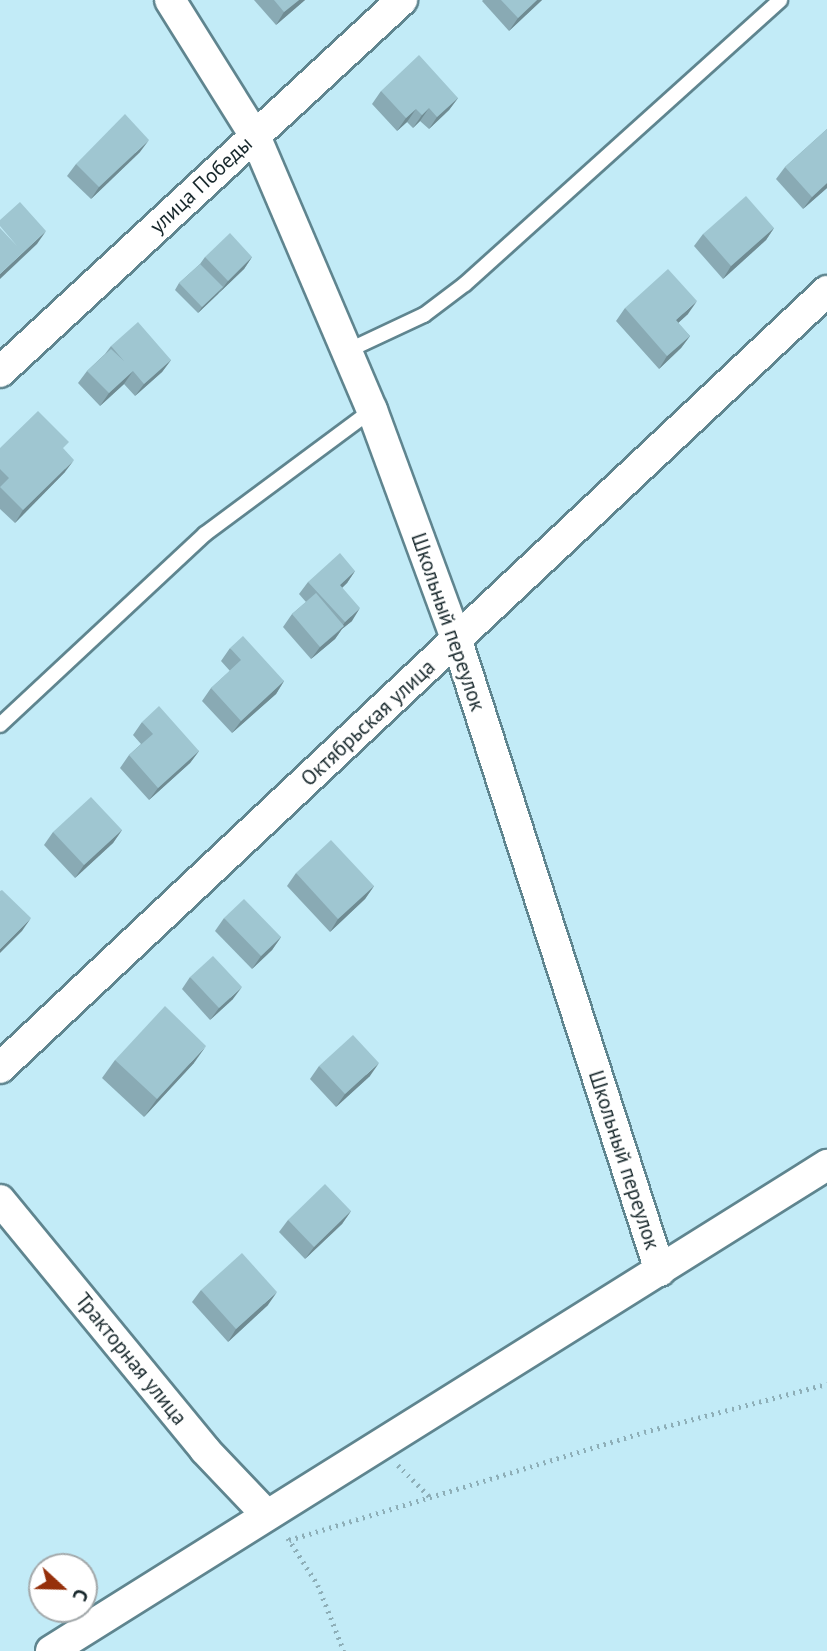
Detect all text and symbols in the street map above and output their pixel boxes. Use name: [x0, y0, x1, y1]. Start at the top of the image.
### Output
street label: улица Победы: [145, 131, 257, 239]
street label: Школьный переулок: [406, 530, 490, 714]
street label: Октябрьская улица: [296, 655, 440, 791]
street label: Школьный переулок: [583, 1067, 665, 1253]
street label: Тракторная улица: [70, 1288, 192, 1430]
north arrow: [28, 1553, 98, 1623]
text: С: [68, 1586, 94, 1605]

